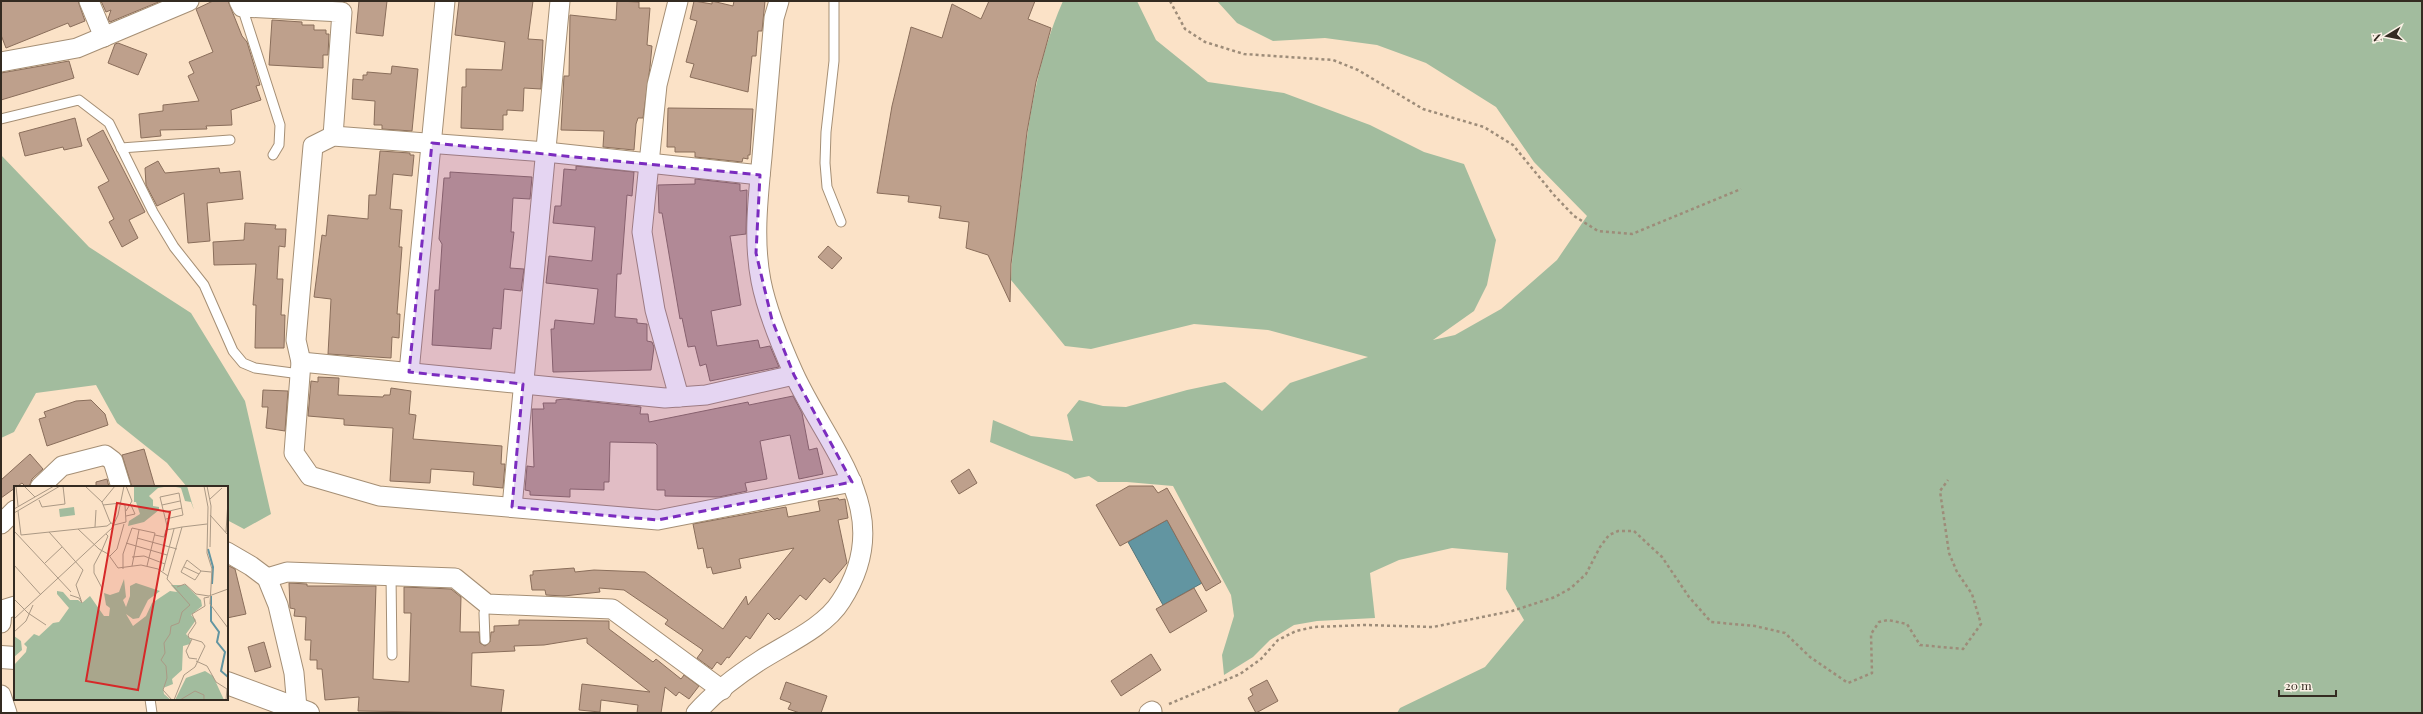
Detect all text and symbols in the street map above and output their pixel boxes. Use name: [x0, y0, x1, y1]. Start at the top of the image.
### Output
north arrow: [2367, 16, 2407, 56]
text: N: [2369, 33, 2385, 43]
inset map: [14, 486, 228, 700]
scale bar: [2279, 672, 2336, 698]
text: 20 m: [2285, 677, 2312, 693]

